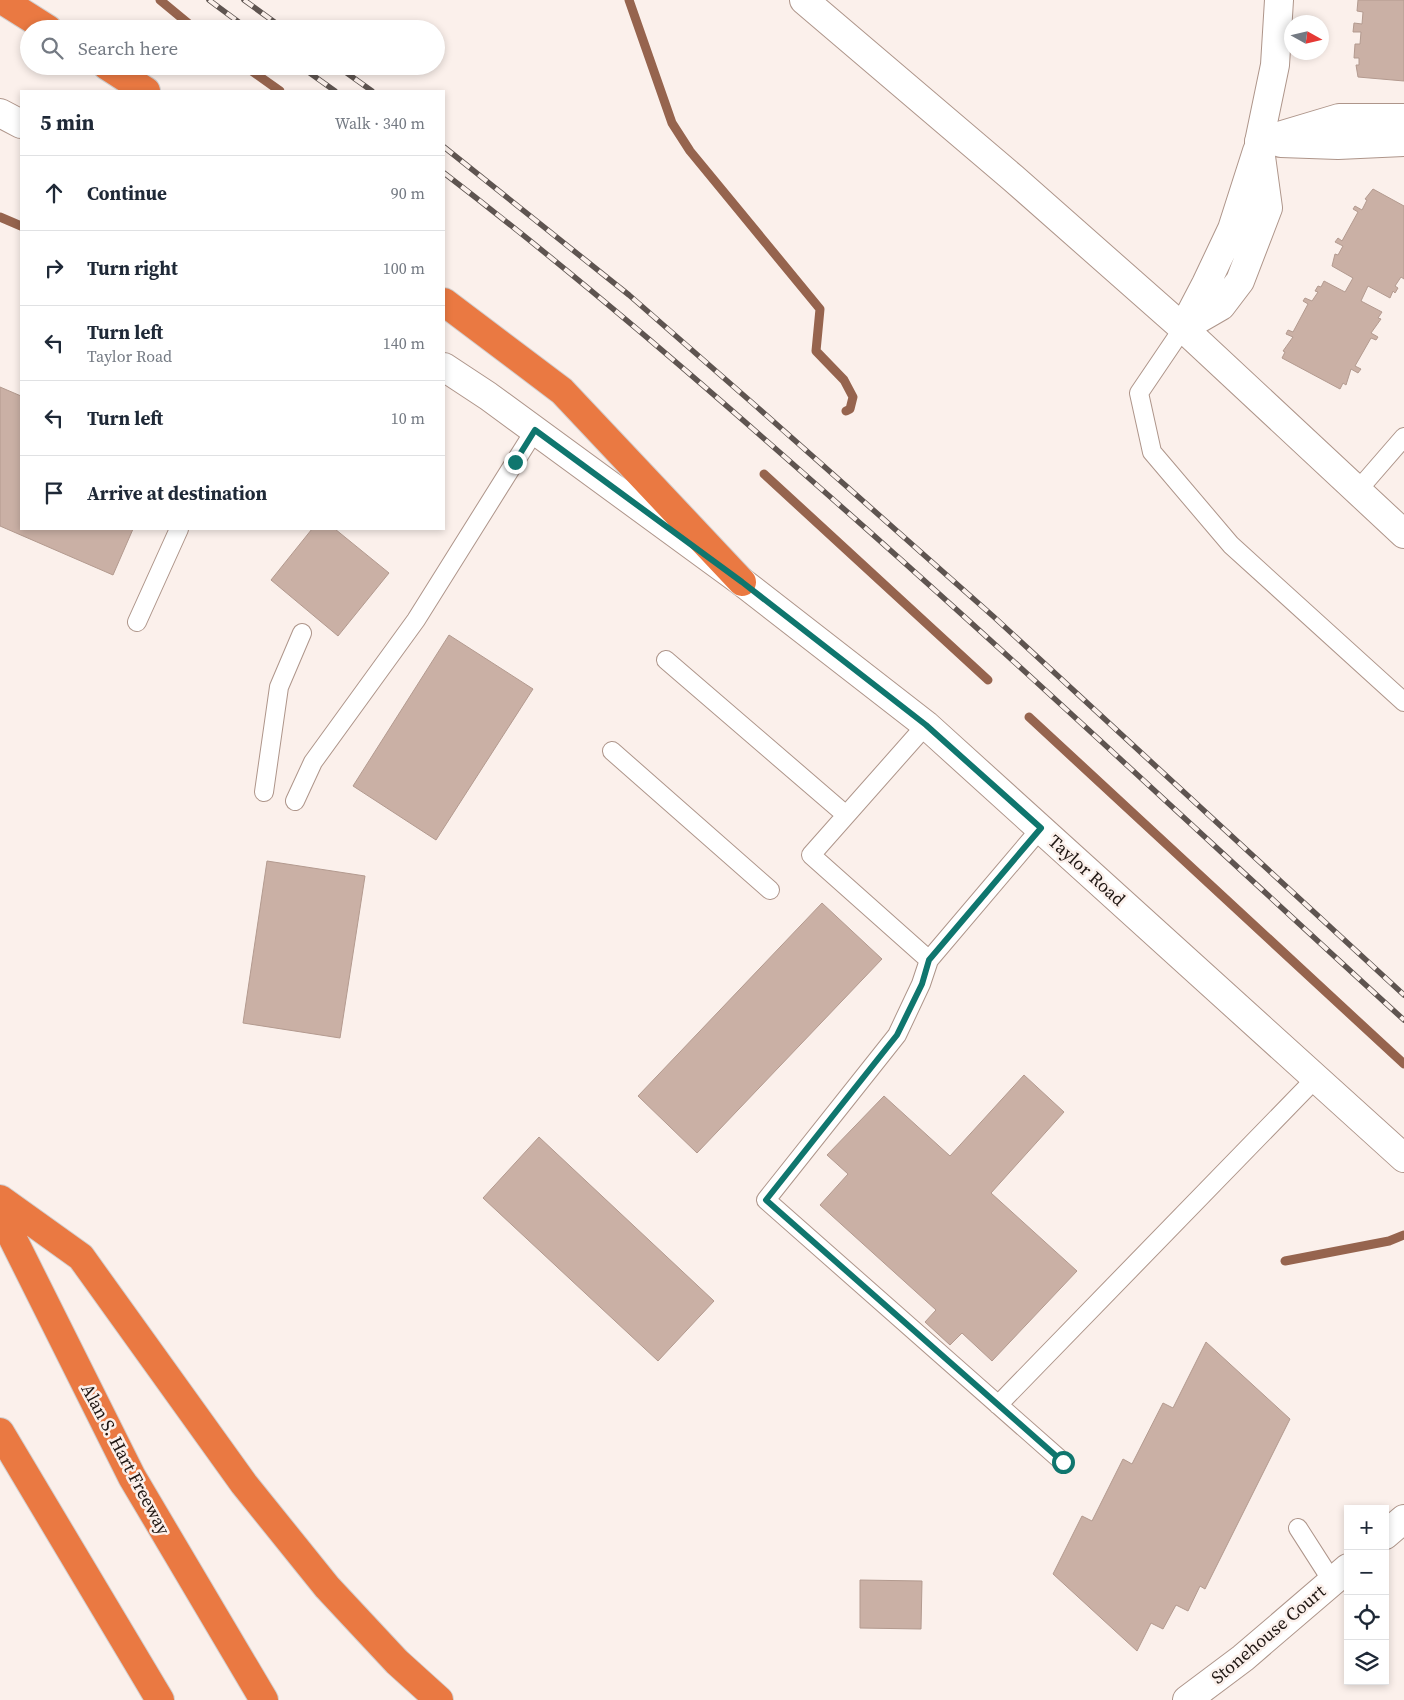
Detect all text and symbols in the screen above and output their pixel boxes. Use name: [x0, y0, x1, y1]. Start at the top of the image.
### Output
north arrow: [1284, 15, 1329, 60]
search box: [20, 20, 445, 75]
icon: search: [38, 34, 66, 62]
text: Search here: [78, 35, 178, 61]
text: 5 min: [40, 108, 95, 137]
text: Walk · 340 m: [335, 112, 425, 134]
icon: ahead: [40, 179, 68, 207]
text: Continue: [87, 180, 167, 206]
text: 90 m: [391, 182, 425, 204]
icon: right: [40, 254, 68, 282]
text: Turn right: [87, 255, 178, 281]
text: 100 m: [383, 257, 425, 279]
text: Turn left: [87, 319, 163, 345]
icon: left: [40, 329, 68, 357]
text: 140 m: [383, 332, 425, 354]
text: Taylor Road: [87, 345, 172, 367]
icon: left: [40, 404, 68, 432]
text: Turn left: [87, 405, 163, 431]
text: 10 m: [391, 407, 425, 429]
route end: [504, 451, 527, 474]
icon: arrive: [40, 479, 68, 507]
text: Arrive at destination: [87, 480, 267, 506]
street label: Taylor Road: [1043, 829, 1131, 911]
street label: Alan S. Hart Freeway: [76, 1379, 177, 1540]
route start: [1052, 1451, 1075, 1474]
map controls: [1344, 1505, 1389, 1685]
button: +: [1344, 1505, 1389, 1550]
button: −: [1344, 1550, 1389, 1595]
street label: Stonehouse Court: [1205, 1579, 1331, 1689]
button: locate: [1344, 1595, 1389, 1640]
button: layers: [1344, 1640, 1389, 1685]

